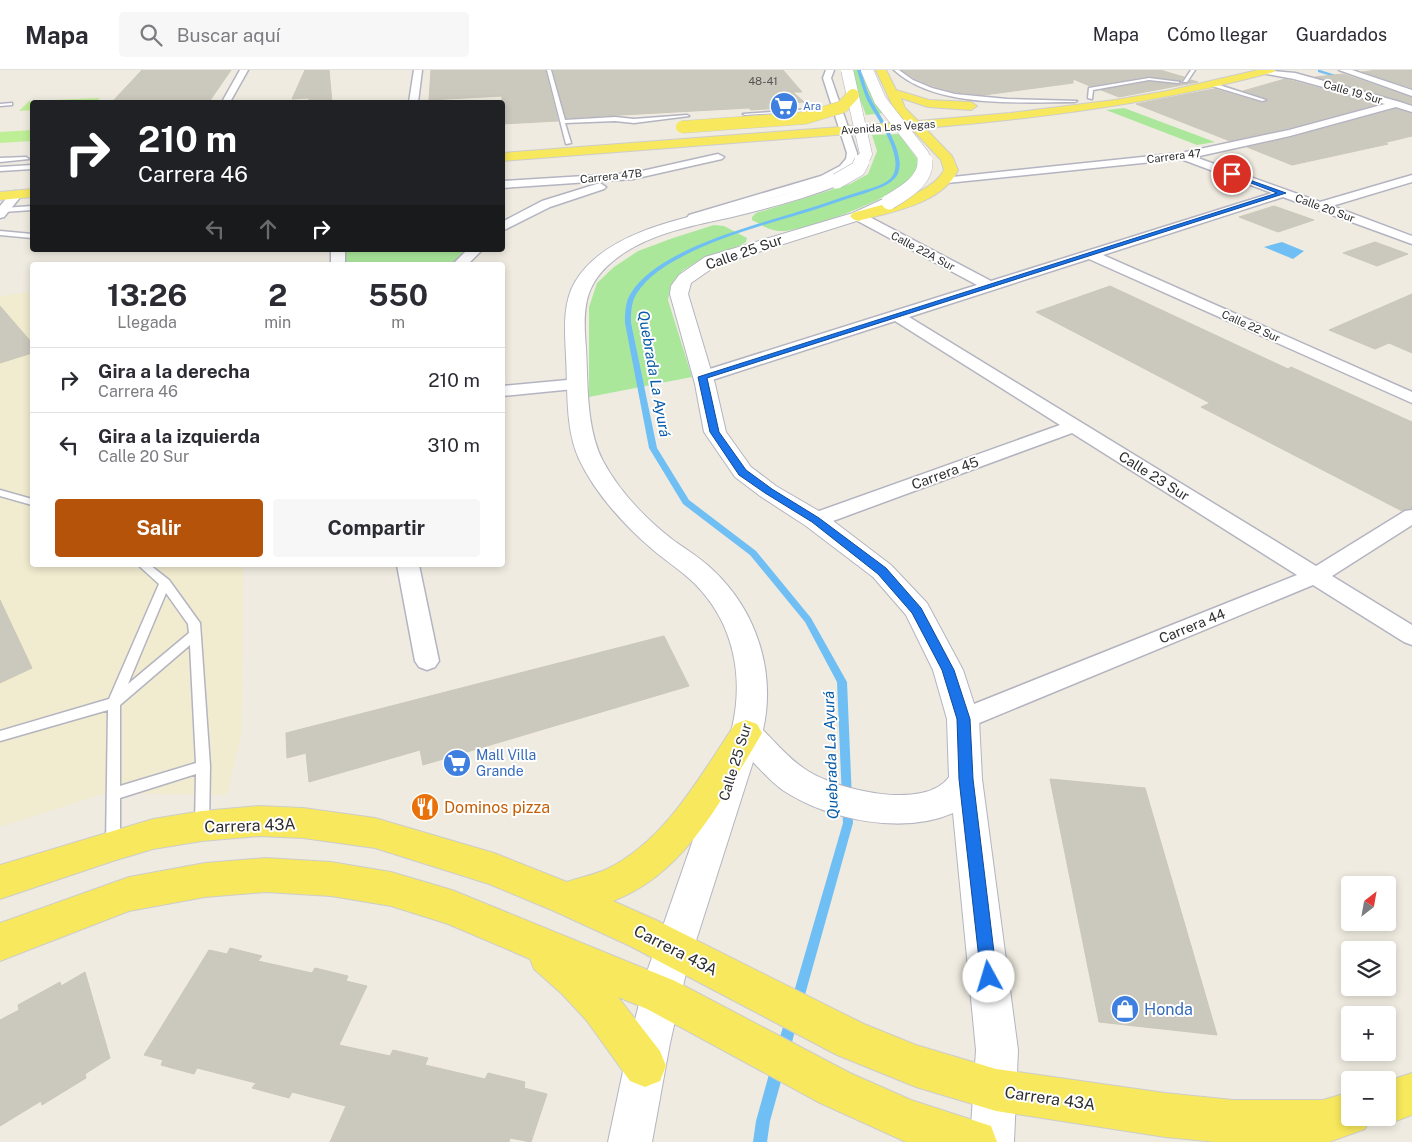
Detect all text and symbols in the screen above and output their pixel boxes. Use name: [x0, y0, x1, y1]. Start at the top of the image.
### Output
search box: [119, 12, 469, 57]
text: Mapa: [25, 21, 89, 49]
icon: search: [137, 21, 165, 49]
text: Buscar aquí: [177, 24, 280, 46]
text: Mapa: [1093, 24, 1139, 45]
text: Cómo llegar: [1167, 24, 1268, 45]
text: Guardados: [1296, 24, 1387, 45]
house number: 48-41: [748, 75, 778, 87]
street label: Calle 19 Sur: [1322, 78, 1384, 106]
supermarket icon: Ara: [769, 91, 799, 121]
place label: Ara: [803, 100, 821, 112]
street label: Avenida Las Vegas: [840, 118, 936, 136]
text: 210 m: [138, 119, 237, 160]
icon: right: [55, 120, 120, 185]
street label: Carrera 47: [1146, 147, 1202, 165]
pin: [1211, 153, 1253, 195]
icon: arrive: [1218, 160, 1246, 188]
text: Carrera 46: [138, 161, 248, 187]
street label: Carrera 47B: [580, 167, 642, 185]
street label: Calle 20 Sur: [1293, 192, 1357, 224]
icon: left: [201, 215, 229, 243]
icon: ahead: [254, 215, 282, 243]
icon: right: [307, 215, 335, 243]
street label: Calle 22A Sur: [889, 229, 957, 273]
street label: Calle 25 Sur: [703, 231, 785, 273]
text: 13:26: [107, 277, 187, 313]
text: 2: [268, 277, 287, 313]
text: 550: [368, 277, 428, 313]
street label: Calle 22 Sur: [1220, 308, 1282, 344]
water label: Quebrada La Ayurá: [635, 309, 674, 439]
text: Llegada: [117, 313, 177, 332]
text: min: [264, 313, 291, 332]
text: m: [391, 313, 405, 332]
text: Gira a la derecha: [98, 360, 250, 382]
icon: right: [55, 366, 83, 394]
text: 210 m: [428, 369, 480, 391]
text: Carrera 46: [98, 382, 178, 401]
text: Gira a la izquierda: [98, 425, 260, 447]
icon: left: [55, 431, 83, 459]
text: 310 m: [428, 434, 480, 456]
text: Calle 20 Sur: [98, 447, 189, 466]
street label: Calle 23 Sur: [1116, 448, 1192, 504]
street label: Carrera 45: [909, 453, 981, 492]
button: Salir: [55, 499, 263, 557]
button: Compartir: [273, 499, 480, 557]
street label: Carrera 44: [1157, 605, 1228, 647]
water label: Quebrada La Ayurá: [820, 690, 841, 820]
street label: Calle 25 Sur: [716, 721, 754, 803]
place label: Mall Villa Grande: [476, 747, 536, 779]
supermarket icon: Mall Villa Grande: [442, 748, 472, 778]
restaurant icon: Dominos pizza: [410, 792, 440, 822]
place label: Dominos pizza: [444, 798, 550, 817]
street label: Carrera 43A: [204, 814, 296, 837]
north arrow: [1341, 876, 1396, 931]
map controls: [1341, 876, 1396, 1126]
street label: Carrera 43A: [631, 921, 721, 980]
button: layers: [1341, 941, 1396, 996]
position arrow: [962, 950, 1014, 1002]
shop icon: Honda: [1110, 994, 1140, 1024]
place label: Honda: [1144, 1000, 1193, 1019]
button: +: [1341, 1006, 1396, 1061]
button: −: [1341, 1071, 1396, 1126]
street label: Carrera 43A: [1003, 1083, 1097, 1114]

